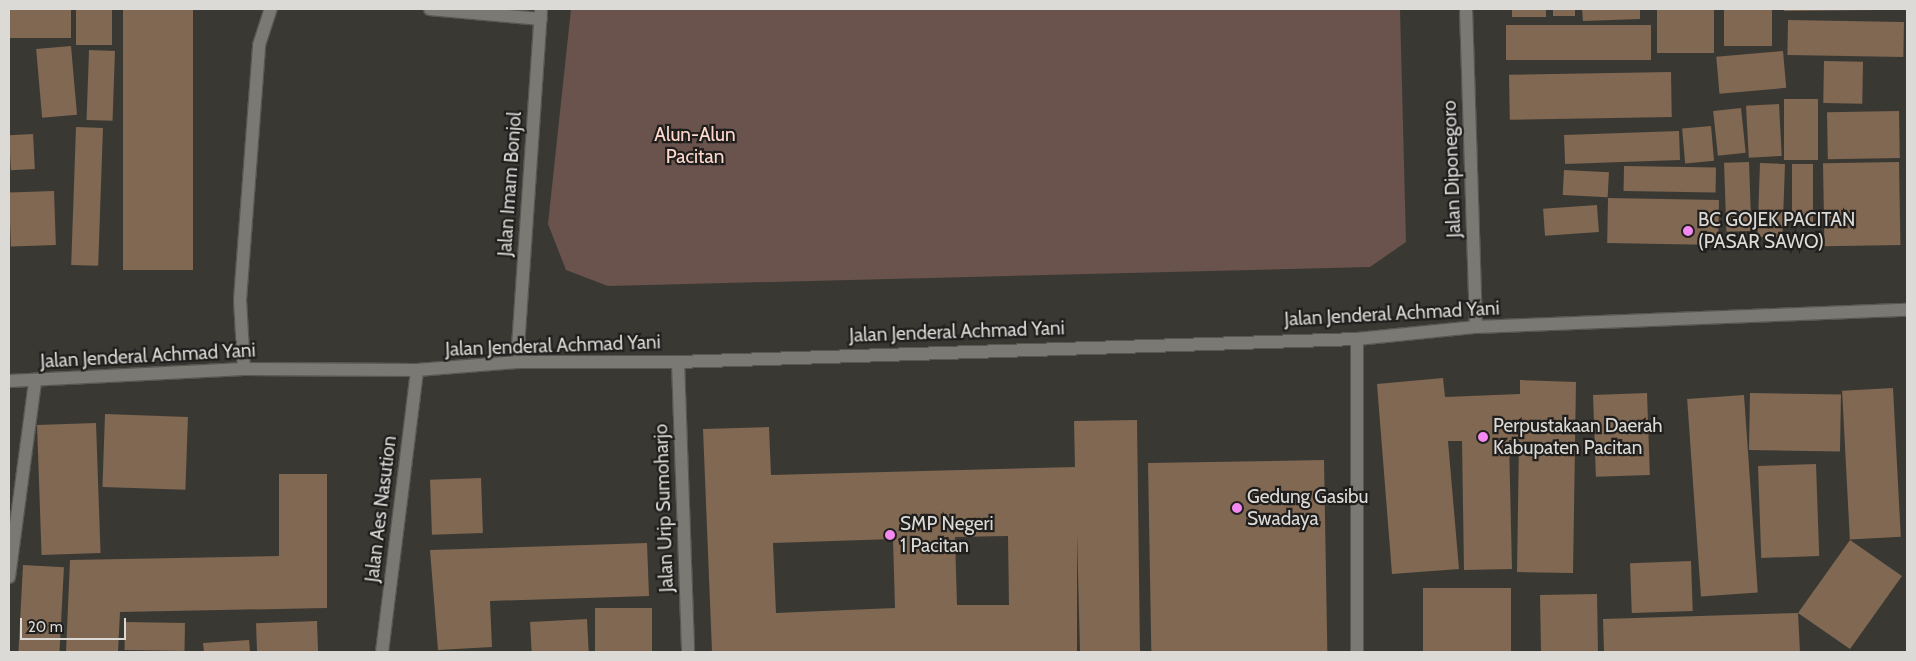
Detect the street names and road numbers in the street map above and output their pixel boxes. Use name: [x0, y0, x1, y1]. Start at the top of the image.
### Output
street label: Jalan Diponegoro: [1438, 100, 1466, 238]
street label: Jalan Imam Bonjol: [494, 111, 526, 257]
street label: Jalan Jenderal Achmad Yani: [1284, 297, 1500, 331]
street label: Jalan Jenderal Achmad Yani: [849, 317, 1065, 347]
street label: Jalan Jenderal Achmad Yani: [445, 331, 661, 361]
street label: Jalan Jenderal Achmad Yani: [40, 339, 256, 373]
street label: Jalan Urip Sumoharjo: [650, 423, 678, 593]
street label: Jalan Aes Nasution: [361, 435, 401, 583]

